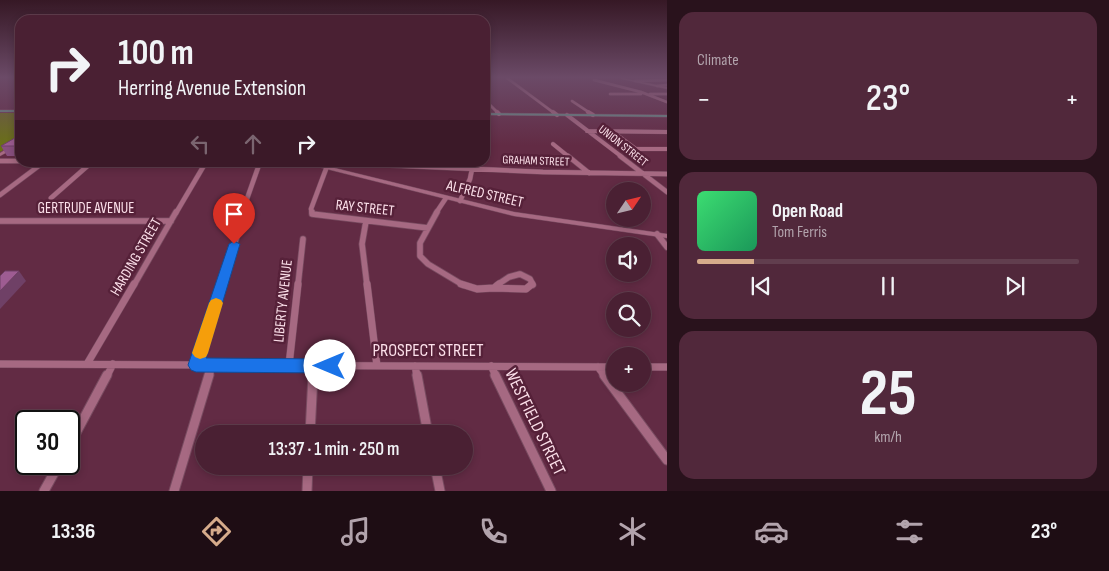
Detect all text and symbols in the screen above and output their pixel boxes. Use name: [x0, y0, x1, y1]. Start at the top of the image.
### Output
text: 100 m: [118, 32, 194, 75]
icon: right: [35, 35, 100, 100]
text: Climate: [697, 51, 739, 70]
text: Herring Avenue Extension: [118, 75, 306, 102]
text: 23°: [866, 76, 910, 121]
text: −: [697, 83, 711, 116]
text: +: [1065, 83, 1079, 116]
street label: UNION STREET: [595, 122, 651, 170]
icon: left: [186, 130, 214, 158]
icon: ahead: [239, 130, 267, 158]
icon: right: [292, 130, 320, 158]
street label: GRAHAM STREET: [502, 152, 570, 170]
street label: ALFRED STREET: [444, 176, 525, 212]
north arrow: [606, 182, 651, 228]
map controls: [606, 182, 651, 392]
pin: [213, 193, 255, 244]
street label: RAY STREET: [335, 195, 395, 221]
street label: GERTRUDE AVENUE: [38, 199, 134, 218]
icon: arrive: [220, 200, 248, 228]
text: Open Road: [772, 200, 843, 223]
street label: HARDING STREET: [106, 215, 166, 299]
text: Tom Ferris: [772, 223, 827, 242]
button: sound: [606, 237, 651, 282]
street label: LIBERTY AVENUE: [269, 259, 297, 343]
icon: previous: [747, 272, 775, 300]
icon: pause: [874, 272, 902, 300]
icon: next: [1001, 272, 1029, 300]
button: search: [606, 292, 651, 337]
position arrow: [303, 339, 355, 391]
street label: PROSPECT STREET: [372, 340, 484, 361]
button: +: [606, 347, 651, 392]
text: 25: [859, 356, 917, 434]
street label: WESTFIELD STREET: [500, 365, 570, 479]
speed limit sign: 30: [15, 410, 80, 475]
text: km/h: [874, 428, 902, 447]
text: 13:37 · 1 min · 250 m: [269, 438, 399, 461]
icon: directions: [199, 514, 234, 549]
icon: music: [338, 514, 373, 549]
icon: phone: [476, 514, 511, 549]
icon: climate: [615, 514, 650, 549]
icon: car: [754, 514, 789, 549]
icon: filters: [892, 514, 927, 549]
text: 13:36: [52, 518, 95, 545]
text: 23°: [1031, 518, 1057, 545]

